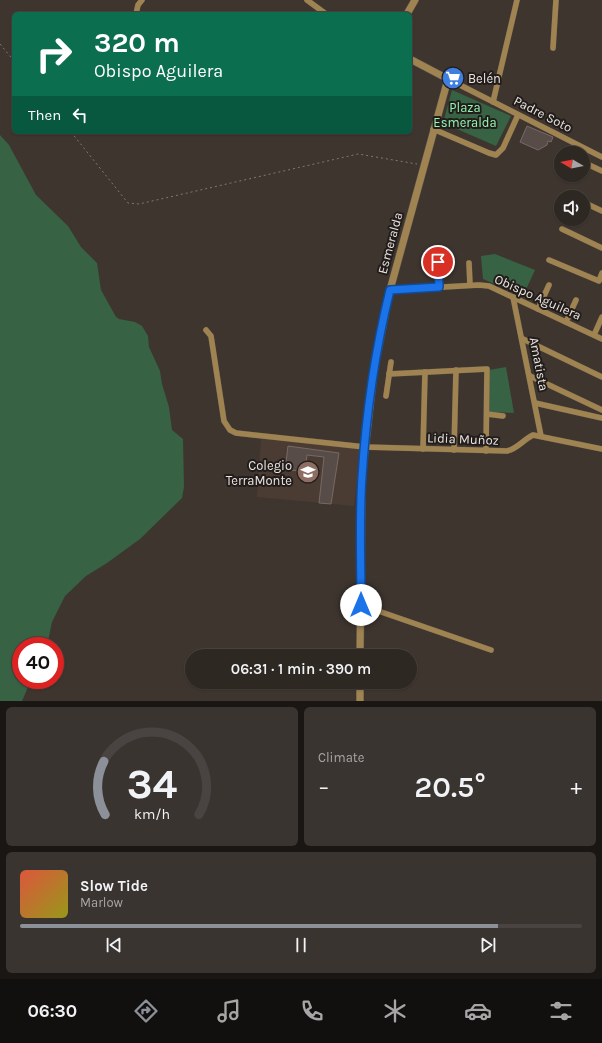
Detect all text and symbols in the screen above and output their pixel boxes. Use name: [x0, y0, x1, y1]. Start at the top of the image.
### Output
text: 320 m: [94, 26, 180, 59]
icon: right: [28, 28, 80, 80]
text: Obispo Aguilera: [94, 60, 223, 82]
supermarket icon: Belén: [440, 65, 466, 91]
place label: Belén: [468, 71, 501, 86]
street label: Padre Soto: [511, 93, 575, 135]
park label: Plaza Esmeralda: [433, 100, 497, 130]
icon: left: [69, 104, 91, 126]
text: Then: [28, 106, 61, 124]
north arrow: [554, 146, 590, 182]
map controls: [554, 146, 590, 226]
button: sound: [554, 190, 590, 226]
street label: Esmeralda: [375, 210, 405, 276]
pin: [421, 245, 455, 279]
icon: arrive: [427, 251, 449, 273]
street label: Obispo Aguilera: [492, 271, 584, 323]
street label: Amatista: [526, 336, 552, 392]
street label: Lidia Muñoz: [427, 430, 499, 448]
place label: Colegio TerraMonte: [226, 458, 292, 488]
school or university icon: Colegio TerraMonte: [295, 459, 321, 485]
position arrow: [340, 584, 382, 626]
speed limit sign: 40: [12, 637, 64, 689]
text: 06:31 · 1 min · 390 m: [231, 660, 371, 678]
text: Climate: [318, 750, 364, 765]
text: 34: [127, 759, 178, 807]
text: 20.5°: [414, 769, 486, 805]
text: −: [318, 774, 330, 800]
text: +: [570, 774, 582, 800]
text: km/h: [134, 805, 170, 822]
text: Slow Tide: [80, 877, 148, 895]
text: Marlow: [80, 895, 123, 910]
icon: previous: [103, 934, 125, 956]
icon: pause: [290, 934, 312, 956]
icon: next: [477, 934, 499, 956]
icon: directions: [132, 997, 160, 1025]
icon: music: [215, 997, 243, 1025]
icon: phone: [298, 997, 326, 1025]
icon: climate: [381, 997, 409, 1025]
icon: car: [464, 997, 492, 1025]
icon: filters: [547, 997, 575, 1025]
text: 06:30: [27, 1000, 77, 1022]

